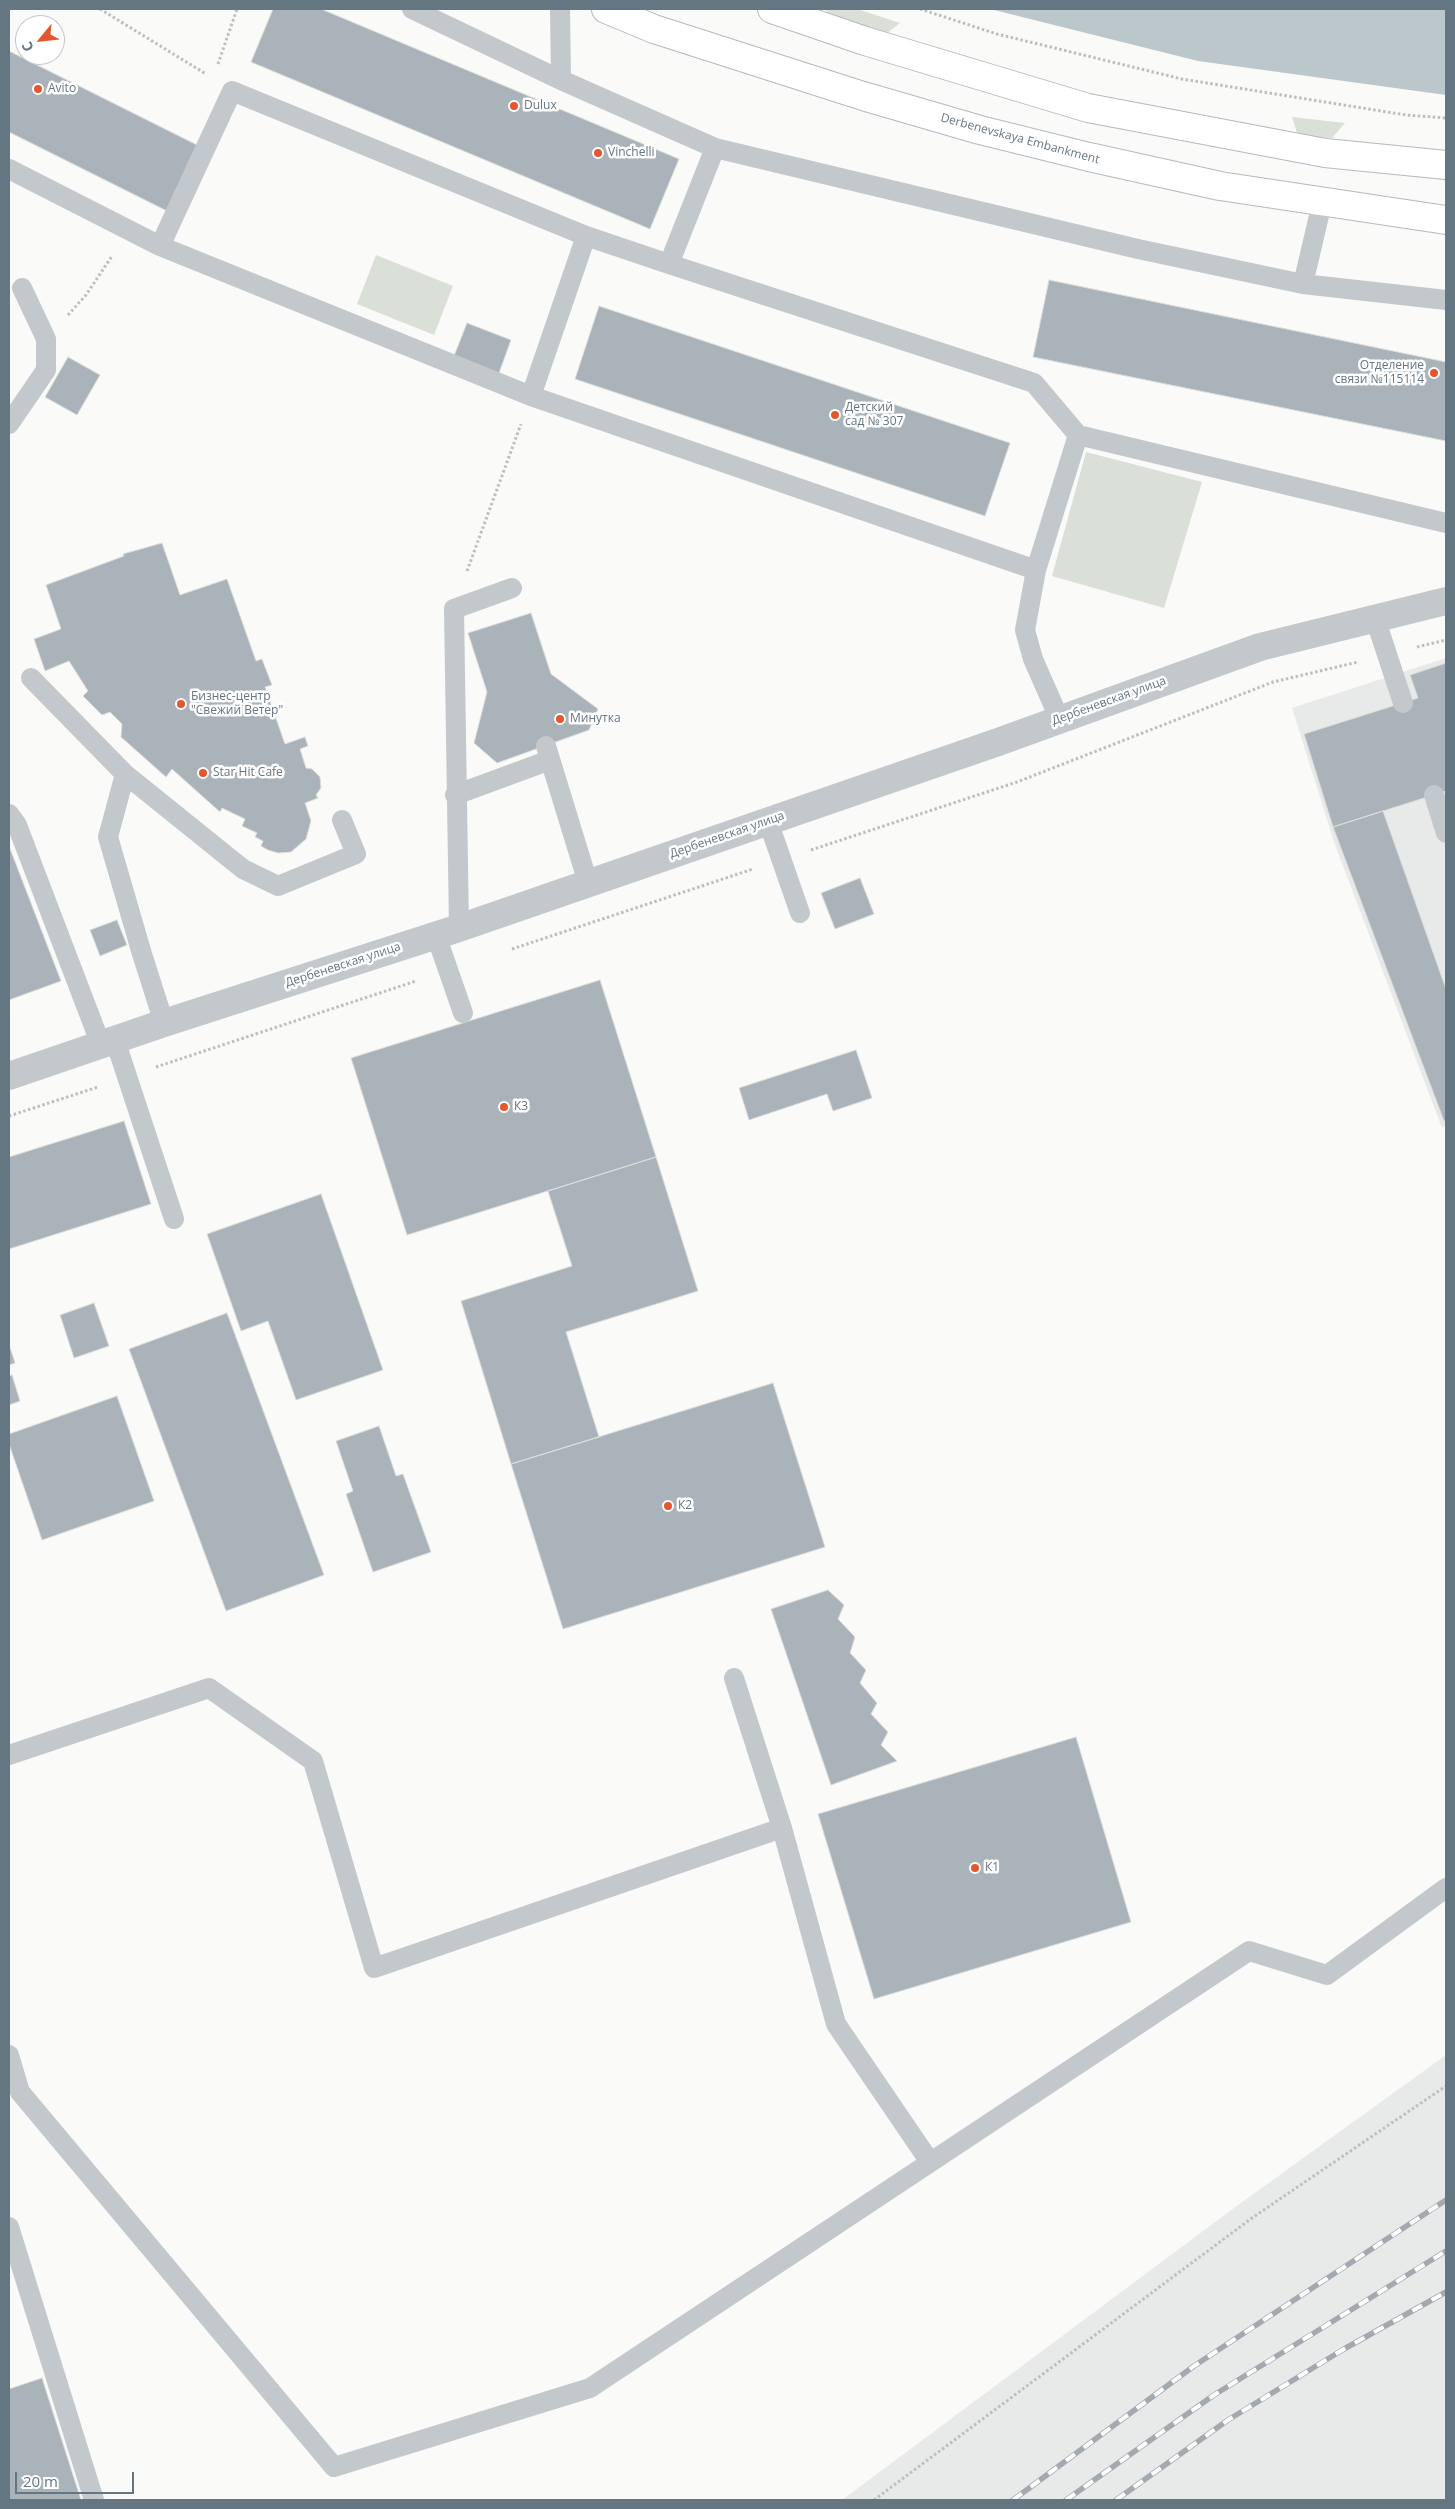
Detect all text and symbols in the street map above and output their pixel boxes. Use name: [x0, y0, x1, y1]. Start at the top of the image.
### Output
north arrow: [15, 15, 65, 65]
text: С: [17, 38, 38, 55]
place label: Avito: [48, 82, 76, 96]
marker: Avito: [32, 83, 44, 95]
place label: Dulux: [524, 99, 557, 113]
marker: Dulux: [508, 100, 520, 112]
street label: Derbenevskaya Embankment: [939, 111, 1101, 167]
place label: Vinchelli: [608, 146, 654, 160]
marker: Vinchelli: [592, 147, 604, 159]
place label: Отделение связи №115114: [1335, 359, 1424, 387]
marker: Отделение связи №115114: [1428, 367, 1440, 379]
place label: Детский сад № 307: [845, 401, 903, 429]
marker: Детский сад № 307: [829, 409, 841, 421]
street label: Дербеневская улица: [1050, 674, 1168, 728]
place label: Бизнес-центр "Свежий Ветер": [191, 690, 283, 718]
marker: Бизнес-центр "Свежий Ветер": [175, 698, 187, 710]
place label: Минутка: [570, 712, 621, 726]
marker: Минутка: [554, 713, 566, 725]
place label: Star Hit Cafe: [213, 766, 283, 780]
marker: Star Hit Cafe: [197, 767, 209, 779]
street label: Дербеневская улица: [668, 809, 786, 861]
street label: Дербеневская улица: [283, 940, 403, 990]
place label: К3: [514, 1100, 528, 1114]
marker: К3: [498, 1101, 510, 1113]
place label: К2: [678, 1499, 692, 1513]
marker: К2: [662, 1500, 674, 1512]
place label: К1: [985, 1861, 999, 1875]
marker: К1: [969, 1862, 981, 1874]
scale bar: [18, 2462, 136, 2494]
text: 20 m: [23, 2471, 58, 2491]

